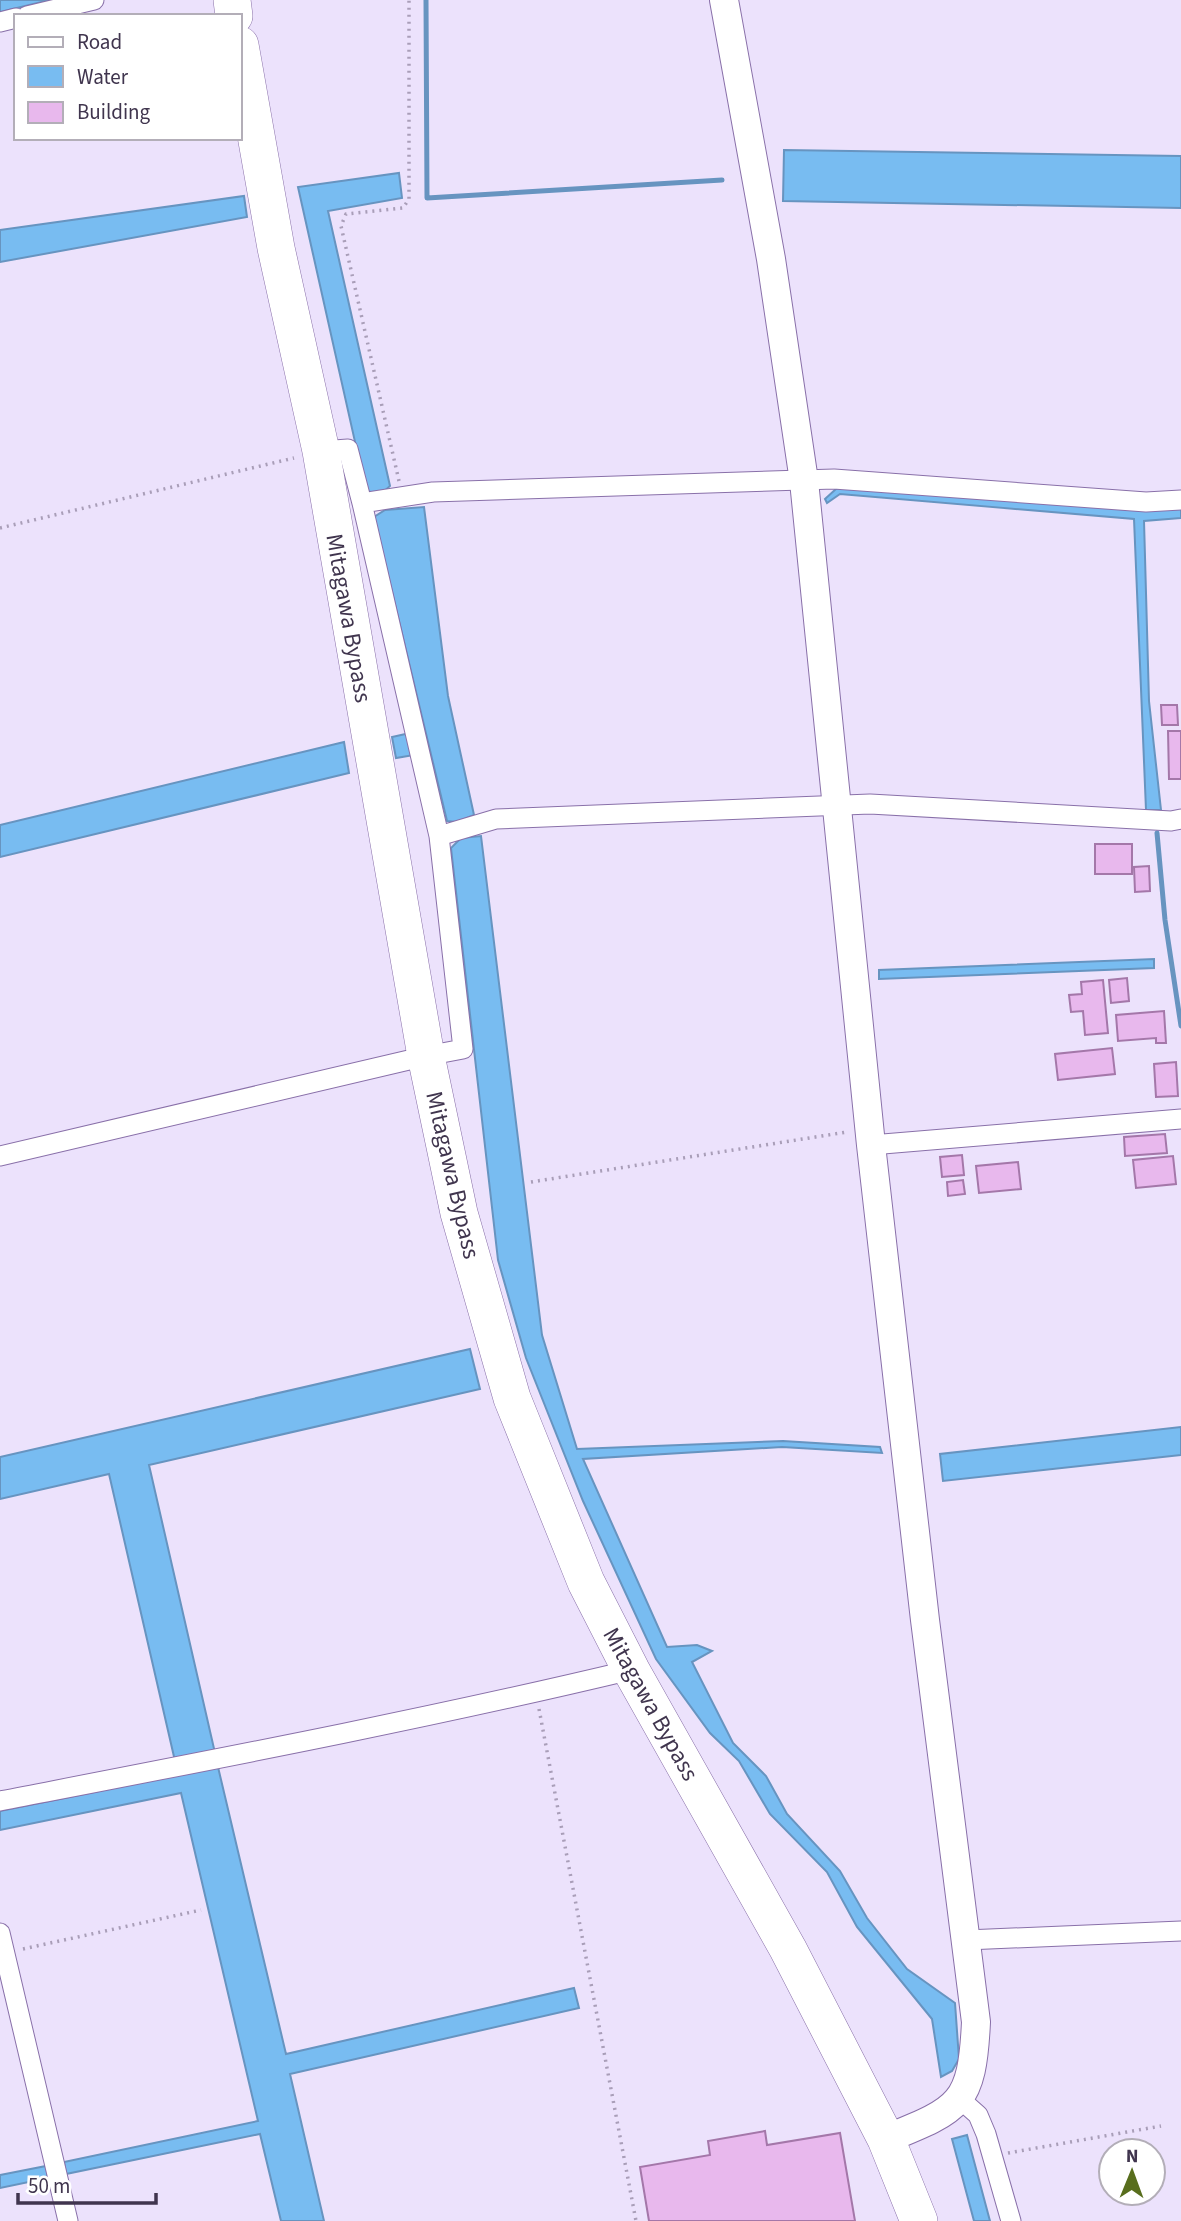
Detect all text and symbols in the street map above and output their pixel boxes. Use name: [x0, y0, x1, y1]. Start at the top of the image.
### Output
legend: [14, 14, 242, 140]
text: Road: [77, 27, 122, 57]
text: Water: [77, 62, 129, 92]
text: Building: [77, 97, 151, 127]
street label: Mitagawa Bypass: [316, 531, 381, 705]
street label: Mitagawa Bypass: [416, 1088, 489, 1262]
street label: Mitagawa Bypass: [594, 1621, 707, 1787]
north arrow: [1097, 2137, 1167, 2207]
text: N: [1126, 2143, 1139, 2170]
scale bar: [18, 2162, 156, 2206]
text: 50 m: [28, 2171, 70, 2201]

